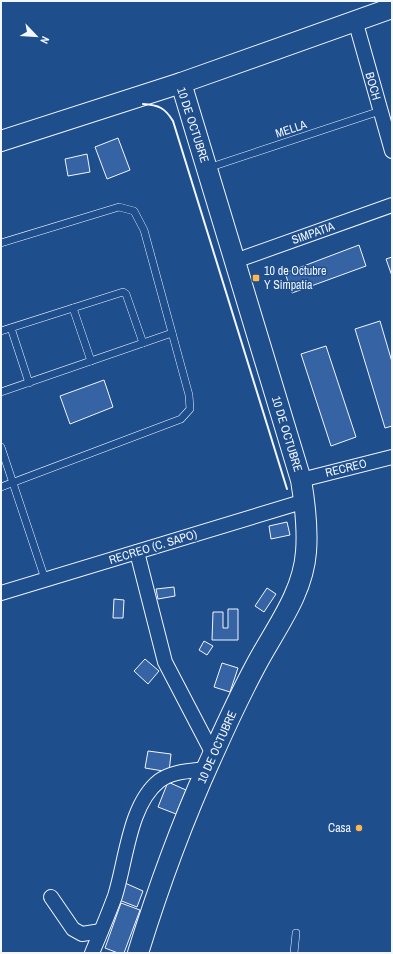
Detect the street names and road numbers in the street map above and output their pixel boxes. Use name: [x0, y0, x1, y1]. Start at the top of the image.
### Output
street label: BOCH: [361, 70, 385, 102]
street label: 10 DE OCTUBRE: [173, 85, 213, 165]
street label: MELLA: [273, 116, 309, 142]
street label: SIMPATIA: [289, 218, 337, 248]
street label: 10 DE OCTUBRE: [268, 394, 306, 474]
street label: RECREO: [324, 455, 369, 481]
street label: RECREO (C. SAPO): [107, 526, 199, 568]
street label: 10 DE OCTUBRE: [194, 708, 240, 786]

